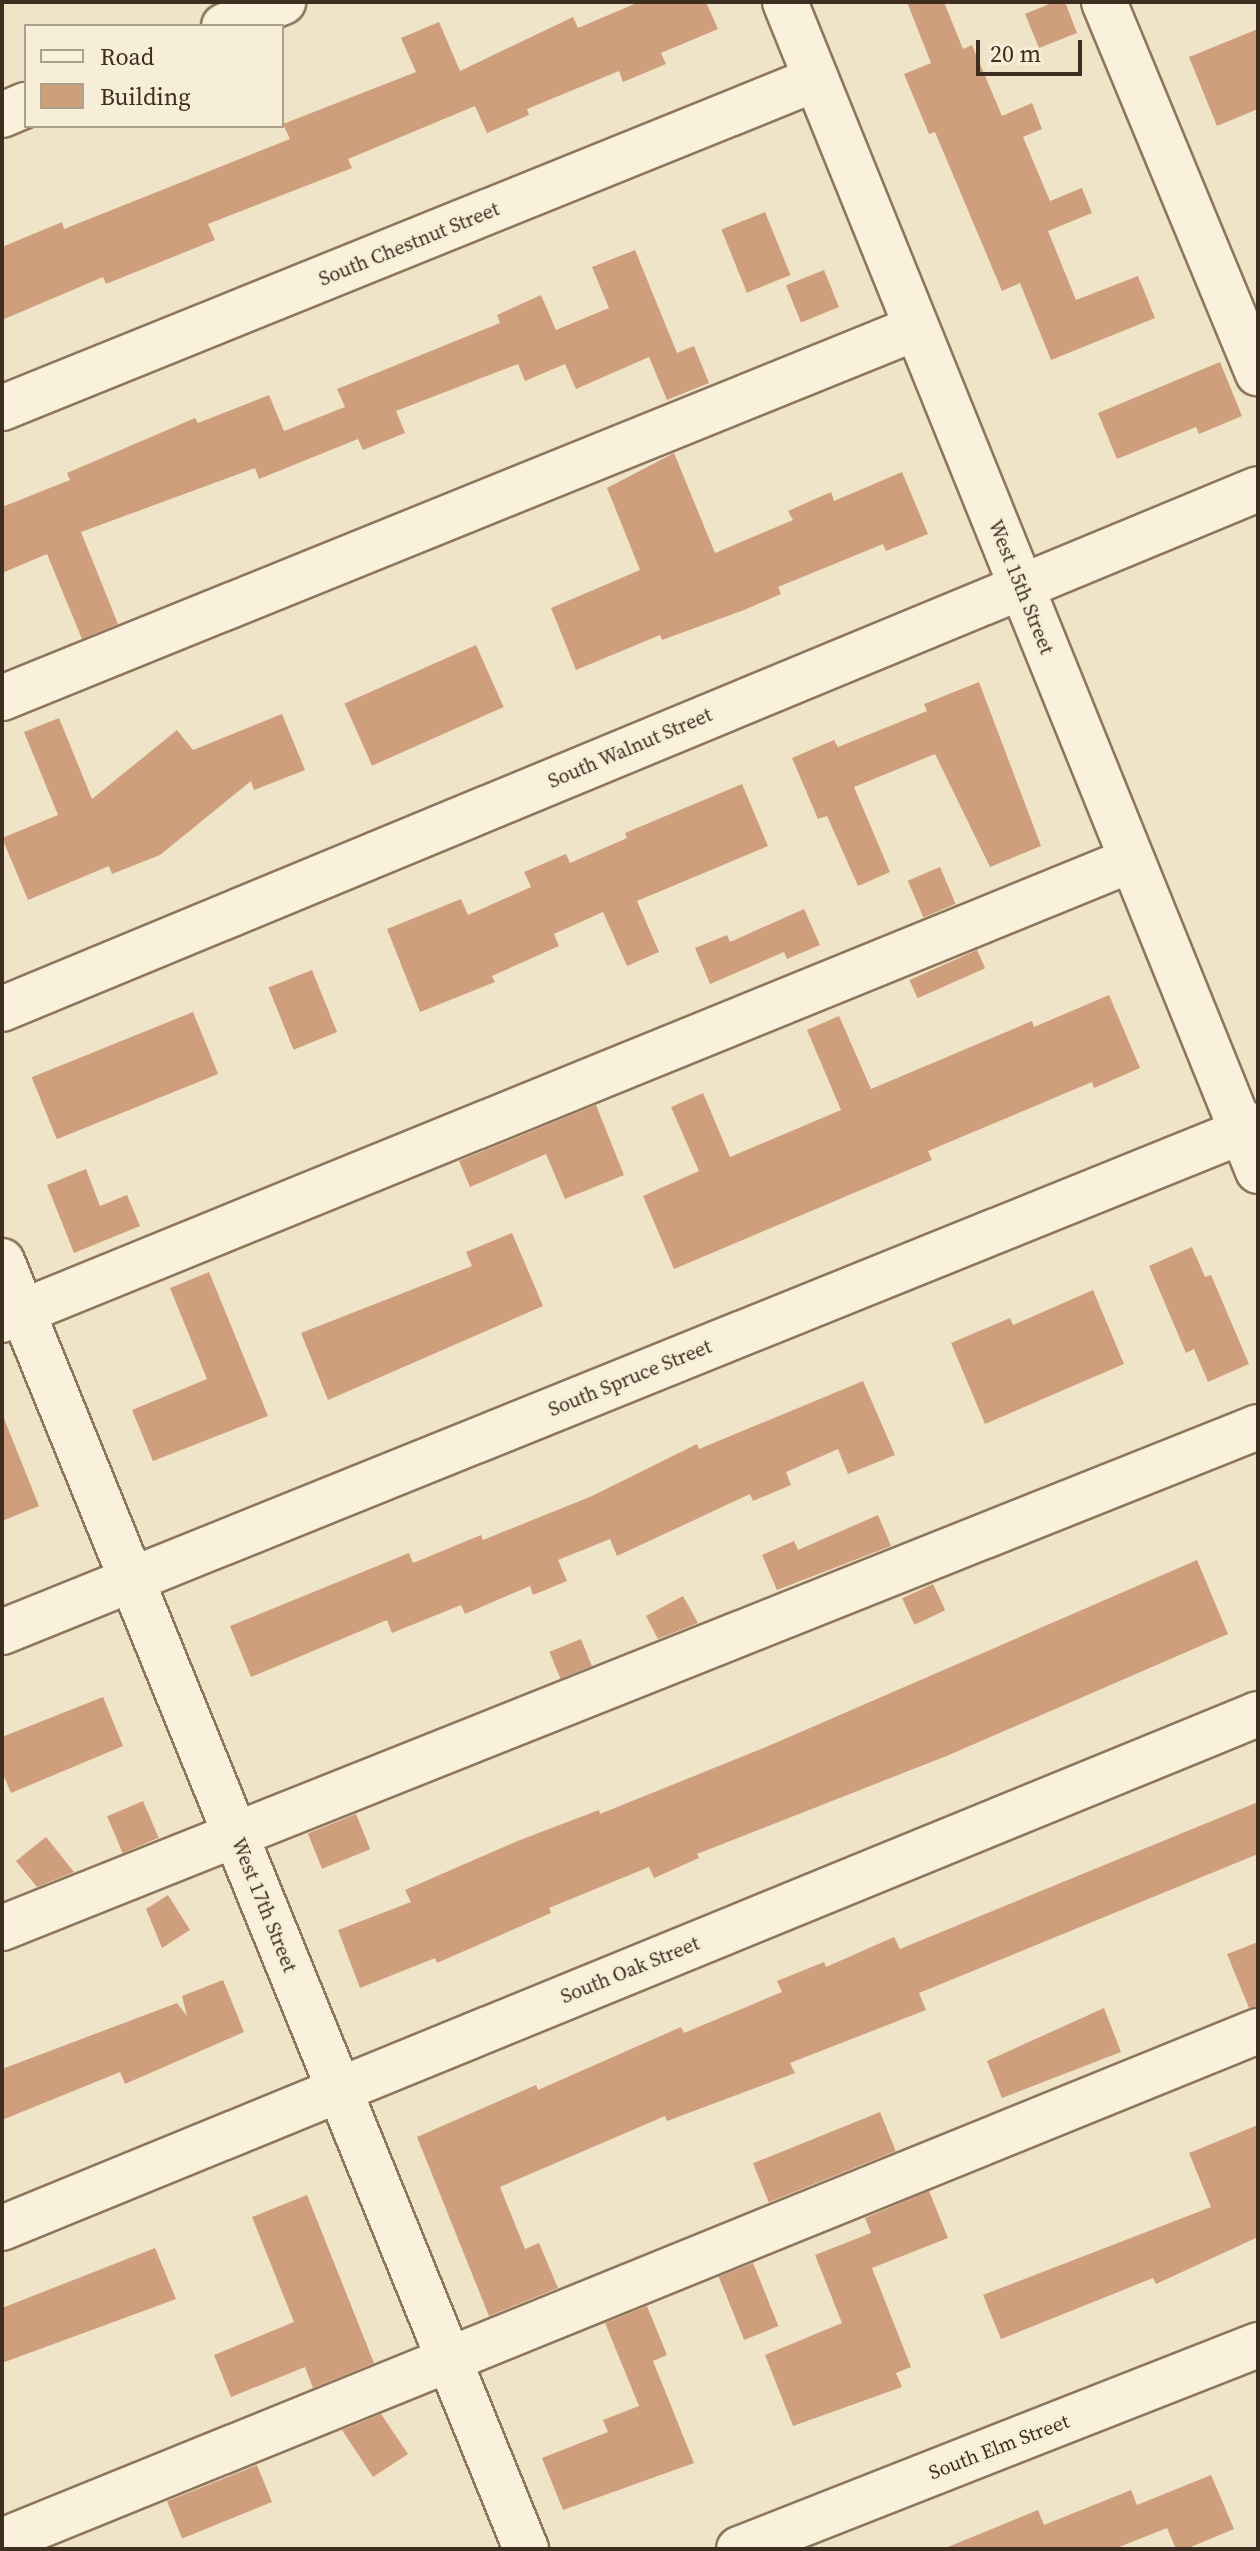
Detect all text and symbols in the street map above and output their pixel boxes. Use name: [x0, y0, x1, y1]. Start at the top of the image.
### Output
legend: [24, 24, 284, 128]
scale bar: [980, 24, 1086, 74]
text: 20 m: [990, 37, 1041, 70]
text: Road: [100, 40, 154, 73]
text: Building: [100, 80, 191, 113]
street label: South Chestnut Street: [315, 197, 503, 291]
street label: West 15th Street: [983, 516, 1059, 658]
street label: South Walnut Street: [544, 702, 716, 794]
street label: South Spruce Street: [545, 1334, 715, 1422]
street label: West 17th Street: [226, 1834, 302, 1976]
street label: South Oak Street: [557, 1931, 703, 2009]
street label: South Elm Street: [925, 2409, 1073, 2485]

